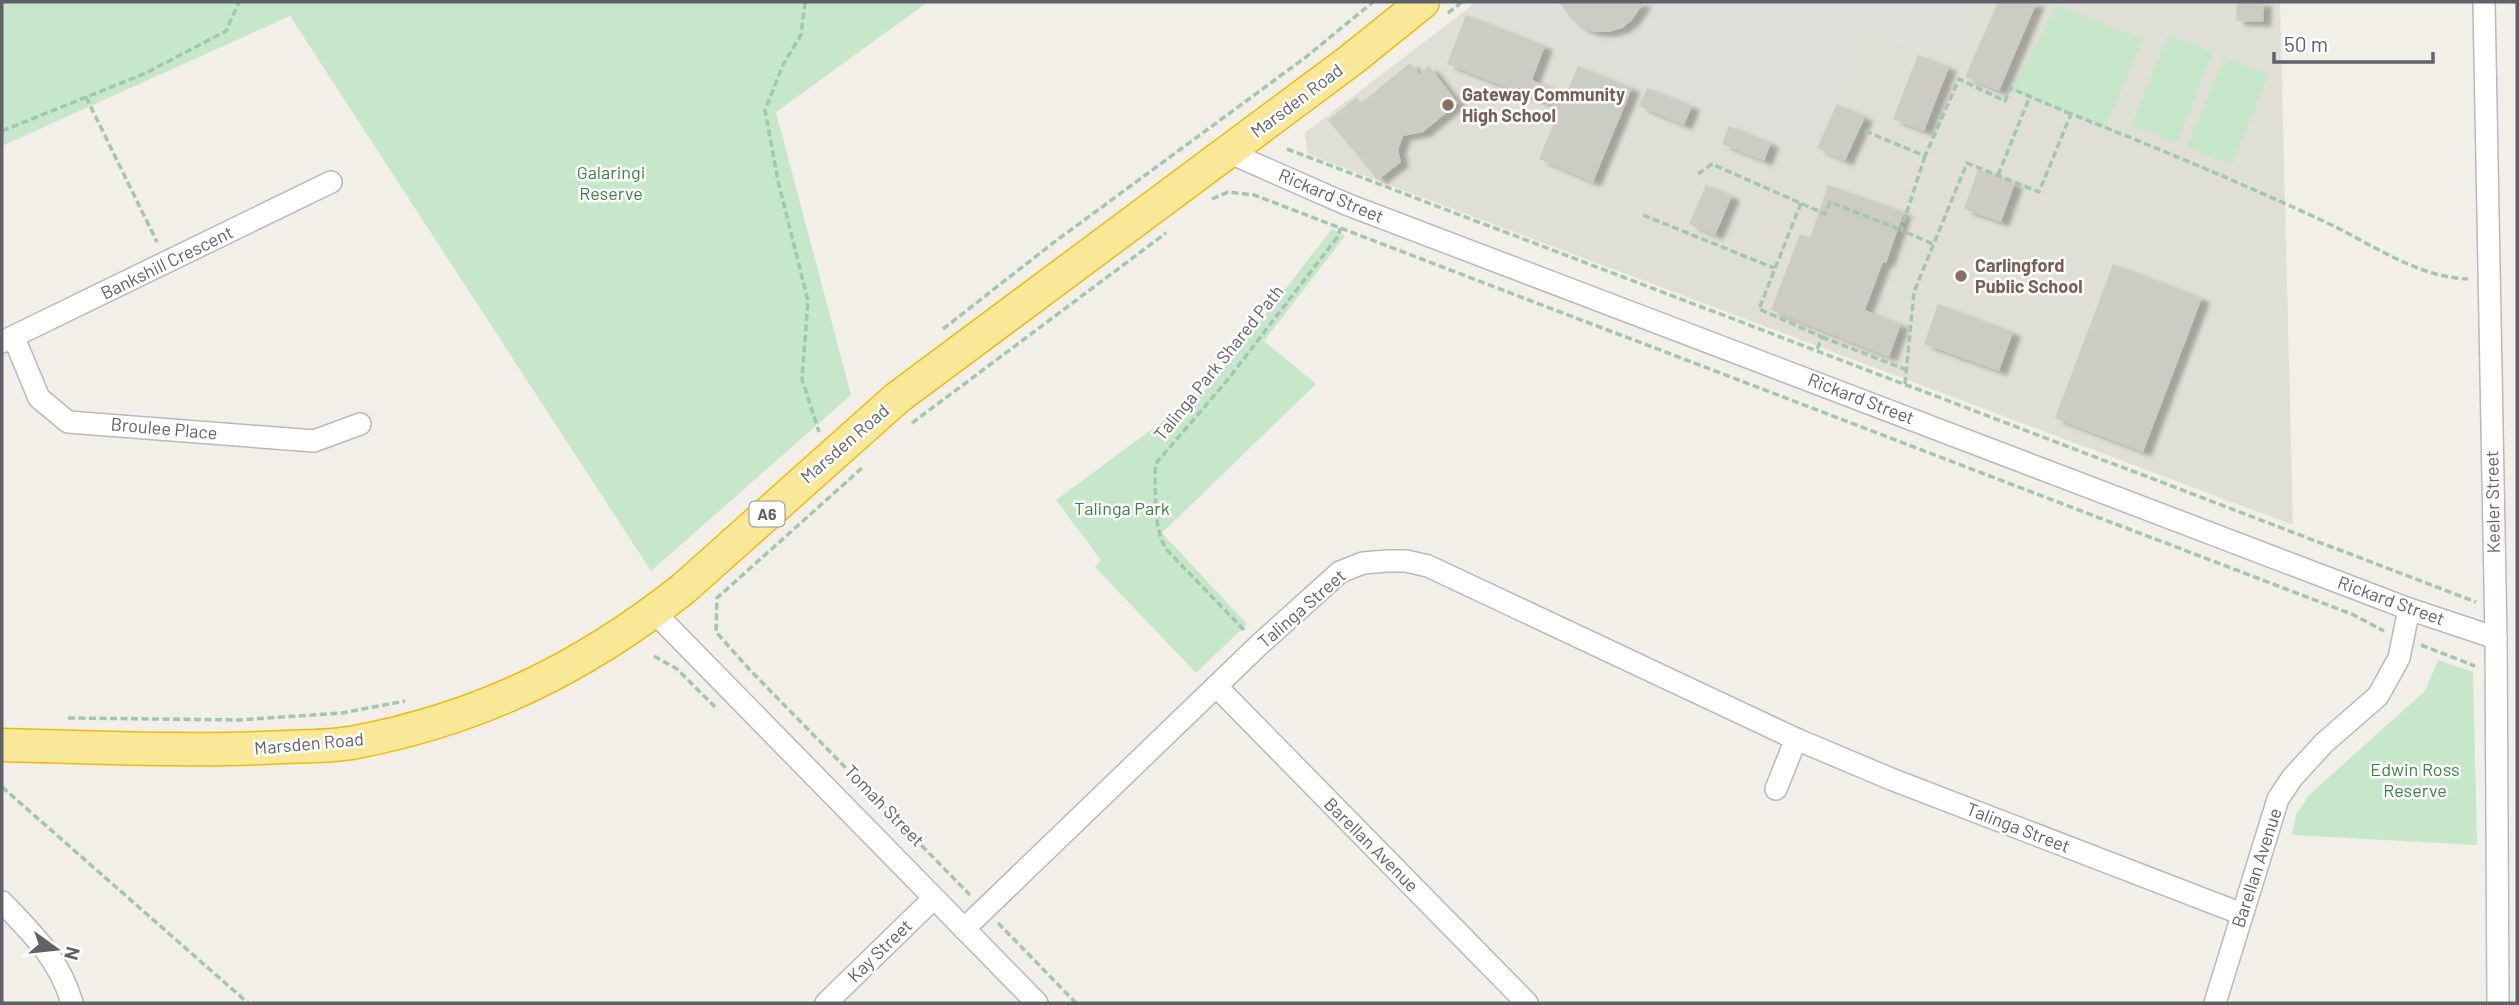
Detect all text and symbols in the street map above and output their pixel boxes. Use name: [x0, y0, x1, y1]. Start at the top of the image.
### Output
scale bar: [2274, 21, 2433, 65]
text: 50 m: [2284, 31, 2328, 56]
street label: Marsden Road: [1246, 58, 1347, 142]
place label: Gateway Community High School: [1462, 83, 1625, 126]
marker: Gateway Community High School: [1440, 97, 1456, 113]
park label: Galaringi Reserve: [577, 161, 645, 204]
street label: Rickard Street: [1276, 163, 1387, 227]
street label: Bankshill Crescent: [97, 221, 236, 304]
place label: Carlingford Public School: [1975, 254, 2083, 297]
marker: Carlingford Public School: [1953, 268, 1969, 284]
street label: Talinga Park Shared Path: [1149, 280, 1288, 445]
street label: Rickard Street: [1805, 368, 1918, 428]
street label: Marsden Road: [796, 399, 893, 488]
street label: Broulee Place: [110, 412, 218, 444]
street label: Keeler Street: [2480, 450, 2504, 554]
park label: Talinga Park: [1074, 497, 1170, 519]
road number: A6: [750, 502, 784, 526]
street label: Talinga Street: [1253, 564, 1350, 652]
street label: Rickard Street: [2335, 571, 2448, 630]
street label: Marsden Road: [253, 727, 365, 759]
park label: Edwin Ross Reserve: [2370, 758, 2460, 801]
street label: Tomah Street: [840, 760, 929, 851]
street label: Barellan Avenue: [1320, 793, 1423, 896]
street label: Talinga Street: [1963, 797, 2073, 857]
street label: Barellan Avenue: [2226, 805, 2286, 930]
north arrow: [21, 914, 91, 984]
street label: Kay Street: [842, 914, 916, 986]
text: N: [60, 944, 86, 963]

